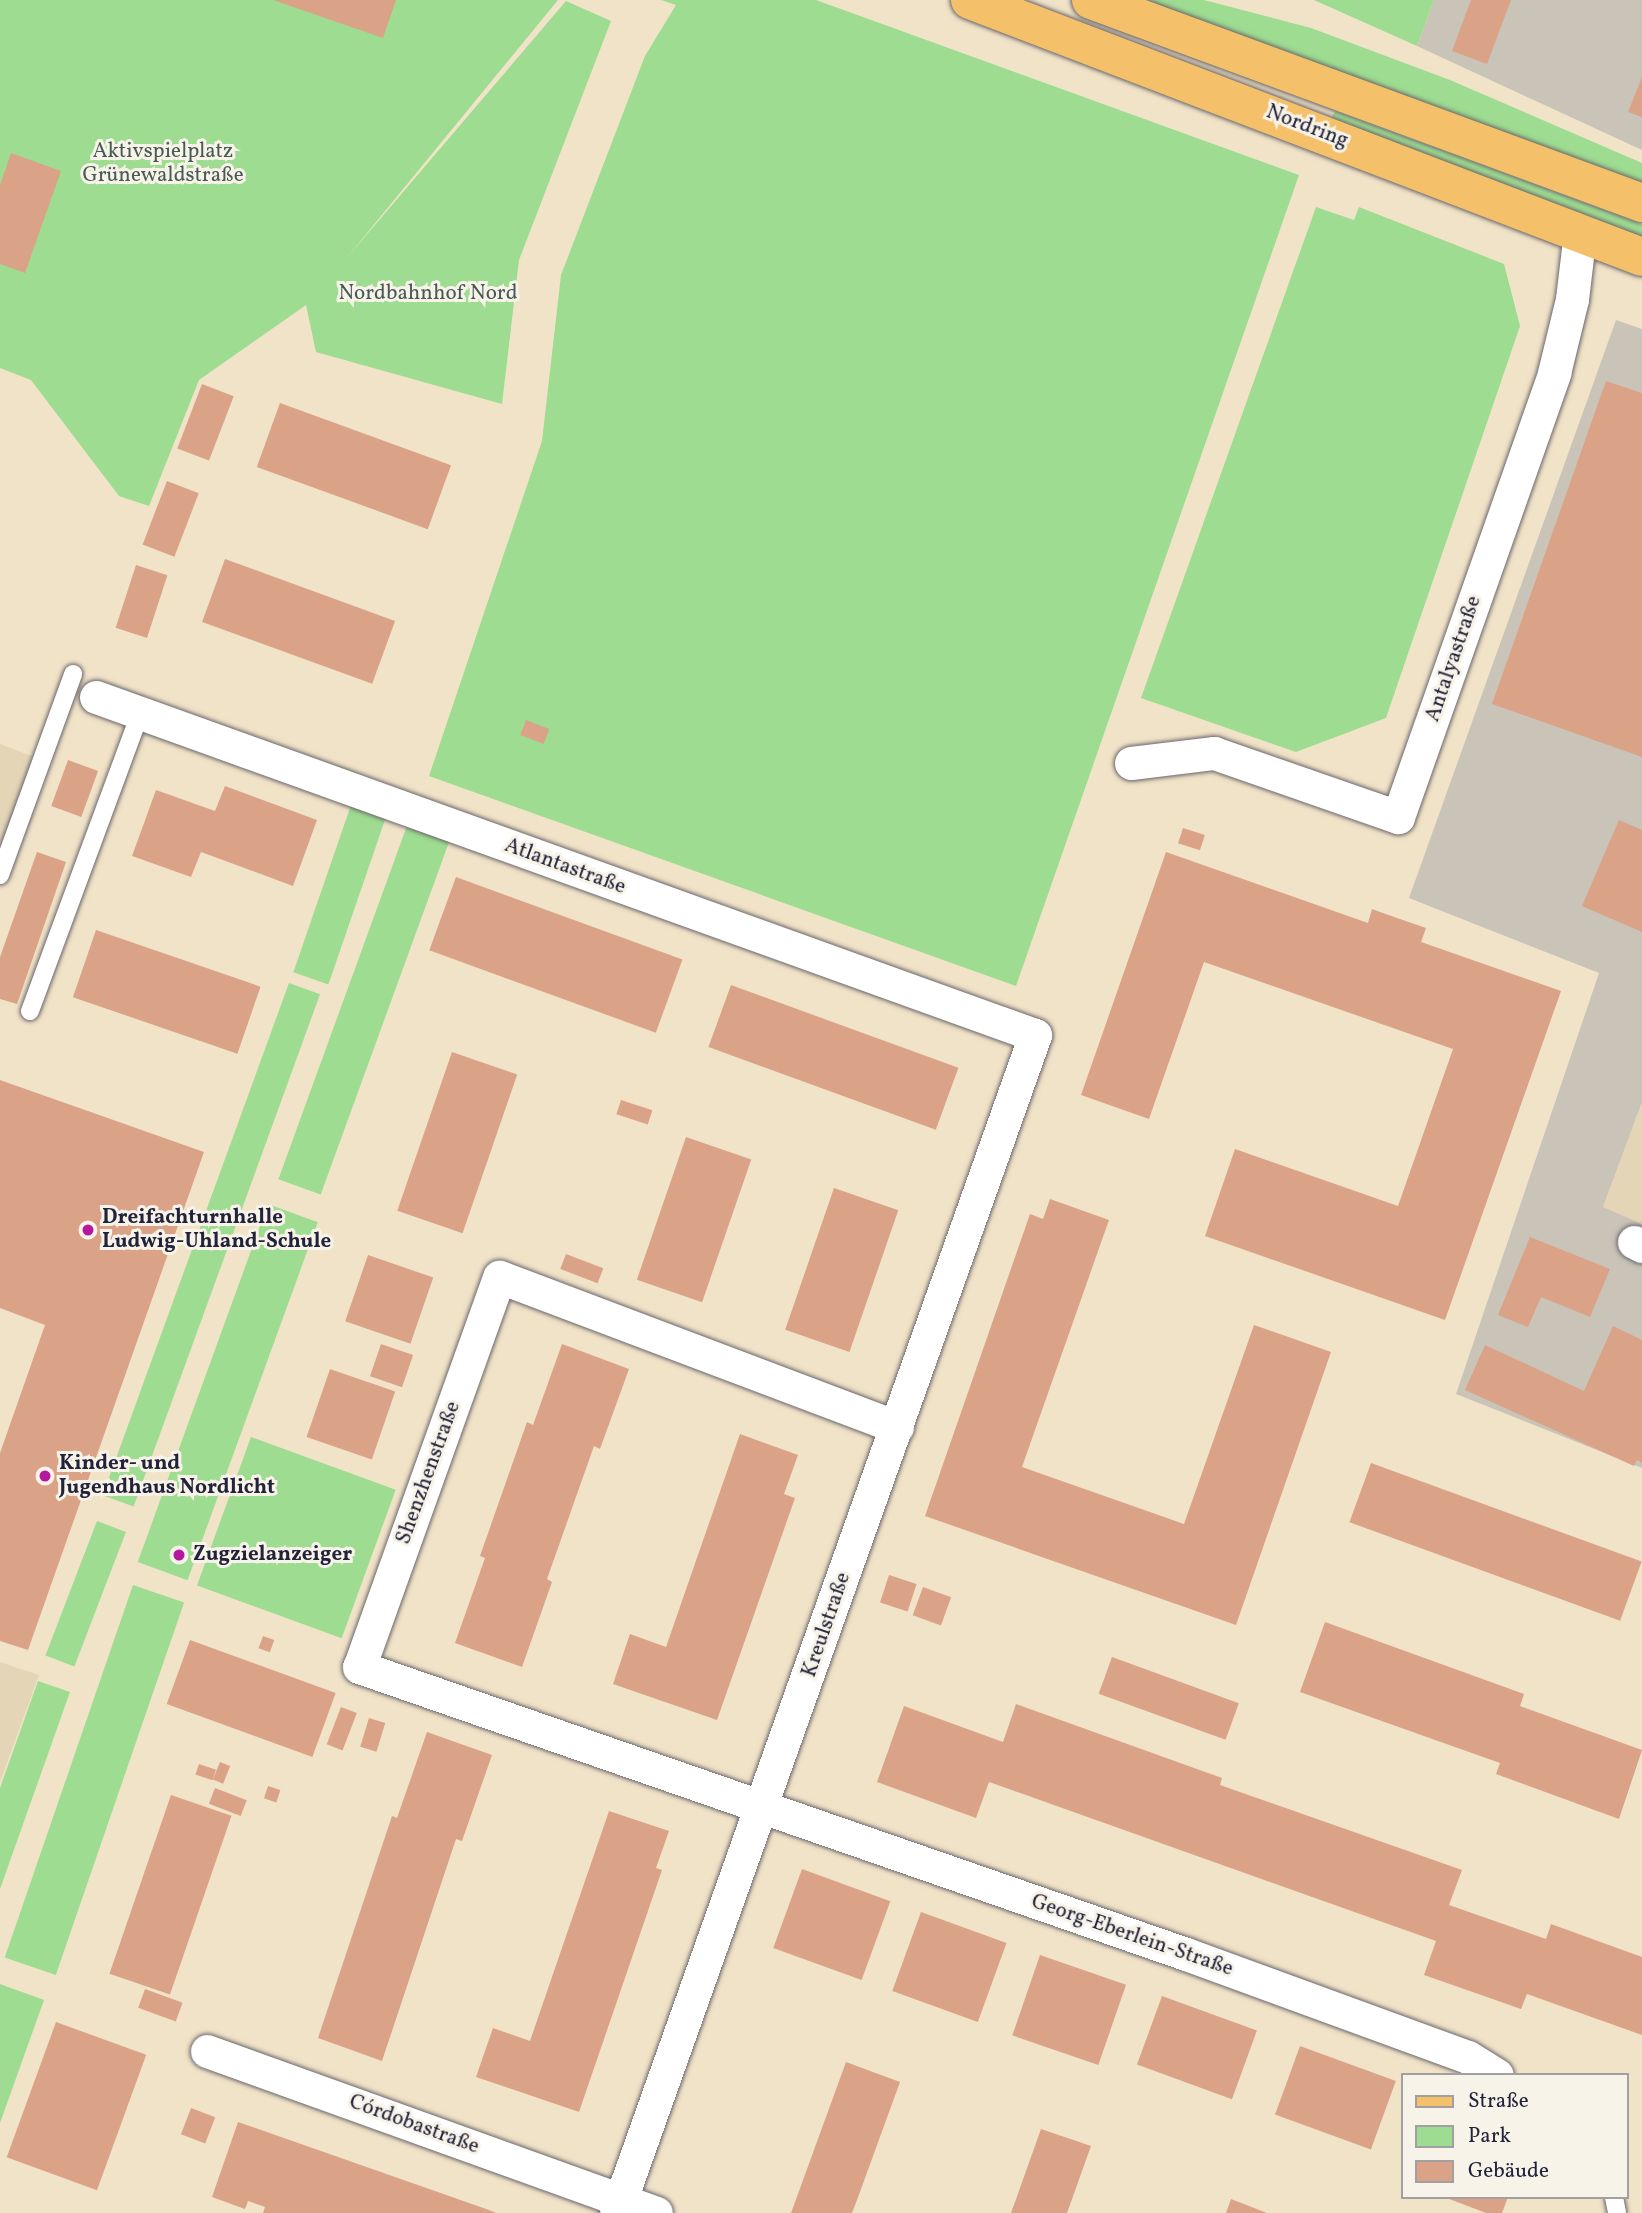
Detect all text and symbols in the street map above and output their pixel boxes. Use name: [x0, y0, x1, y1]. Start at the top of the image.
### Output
street label: Nordring: [1262, 100, 1352, 154]
park label: Aktivspielplatz Grünewaldstraße: [82, 139, 244, 189]
park label: Nordbahnhof Nord: [340, 281, 516, 307]
street label: Antalyastraße: [1421, 593, 1487, 725]
street label: Atlantastraße: [501, 833, 629, 901]
place label: Dreifachturnhalle Ludwig-Uhland-Schule: [102, 1205, 331, 1255]
marker: Dreifachturnhalle Ludwig-Uhland-Schule: [80, 1222, 96, 1238]
street label: Shenzhenstraße: [391, 1398, 467, 1548]
place label: Kinder- und Jugendhaus Nordlicht: [59, 1451, 275, 1501]
marker: Kinder- und Jugendhaus Nordlicht: [37, 1468, 53, 1484]
place label: Zugzielanzeiger: [193, 1542, 352, 1568]
marker: Zugzielanzeiger: [171, 1547, 187, 1563]
street label: Kreulstraße: [797, 1569, 857, 1681]
street label: Georg-Eberlein-Straße: [1028, 1890, 1236, 1982]
legend: [1400, 2073, 1628, 2199]
text: Straße: [1468, 2087, 1529, 2116]
street label: Córdobastraße: [346, 2090, 482, 2160]
text: Park: [1468, 2122, 1511, 2151]
text: Gebäude: [1468, 2157, 1549, 2186]

